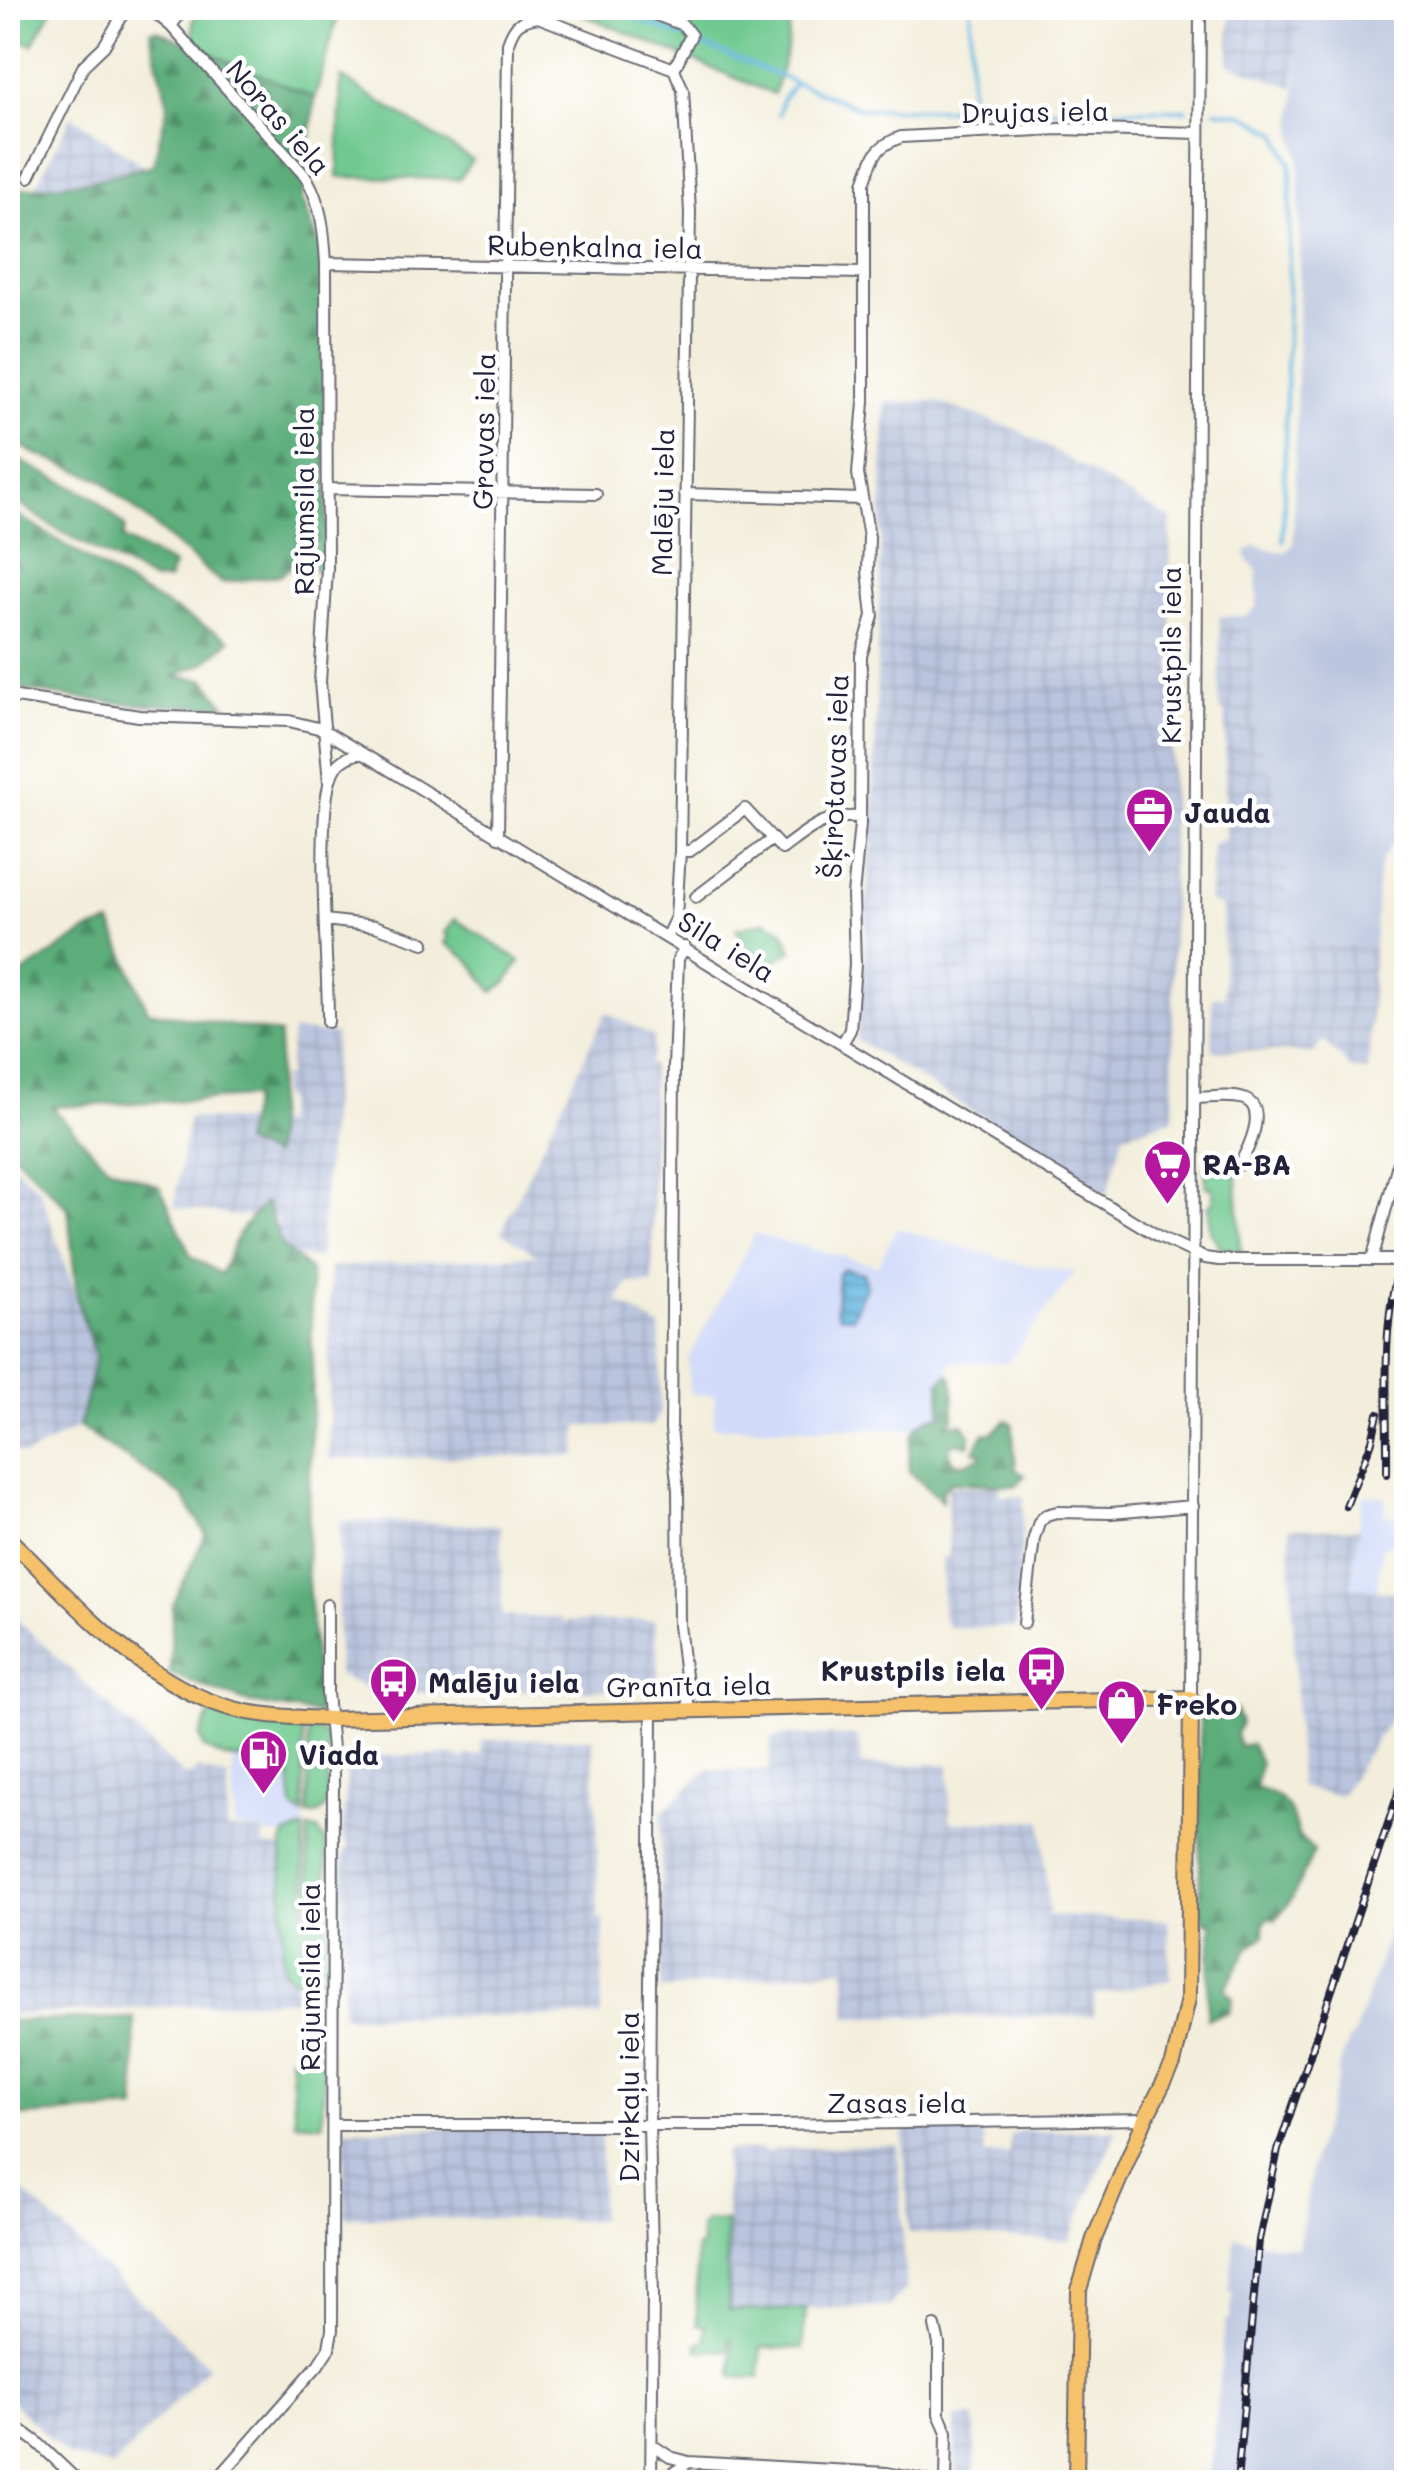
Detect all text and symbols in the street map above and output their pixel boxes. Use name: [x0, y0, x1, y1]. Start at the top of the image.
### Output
street label: Noras iela: [219, 52, 339, 182]
street label: Drujas iela: [960, 92, 1110, 130]
street label: Rubeņkalna iela: [487, 226, 703, 267]
street label: Gravas iela: [464, 352, 502, 510]
street label: Rājumsila iela: [285, 407, 321, 595]
street label: Malēju iela: [643, 428, 681, 576]
street label: Krustpils iela: [1152, 566, 1188, 744]
street label: Šķirotavas iela: [812, 673, 857, 879]
office icon: Jauda: [1123, 786, 1175, 854]
place label: Jauda: [1184, 794, 1271, 830]
street label: Sila iela: [672, 902, 782, 990]
supermarket icon: RA-BA: [1141, 1138, 1193, 1206]
place label: RA-BA: [1202, 1146, 1291, 1182]
bus stop icon: Krustpils iela: [1015, 1644, 1067, 1712]
place label: Krustpils iela: [821, 1652, 1006, 1688]
bus stop icon: Malēju iela: [367, 1656, 419, 1724]
place label: Malēju iela: [428, 1664, 580, 1700]
street label: Granīta iela: [606, 1666, 772, 1704]
shop icon: Freko: [1095, 1678, 1147, 1746]
place label: Freko: [1156, 1686, 1237, 1722]
fuel station icon: Viada: [238, 1728, 290, 1796]
place label: Viada: [299, 1736, 379, 1772]
street label: Rājumsila iela: [291, 1883, 327, 2071]
street label: Dzirkaļu iela: [610, 2011, 647, 2183]
street label: Zasas iela: [827, 2084, 967, 2120]

